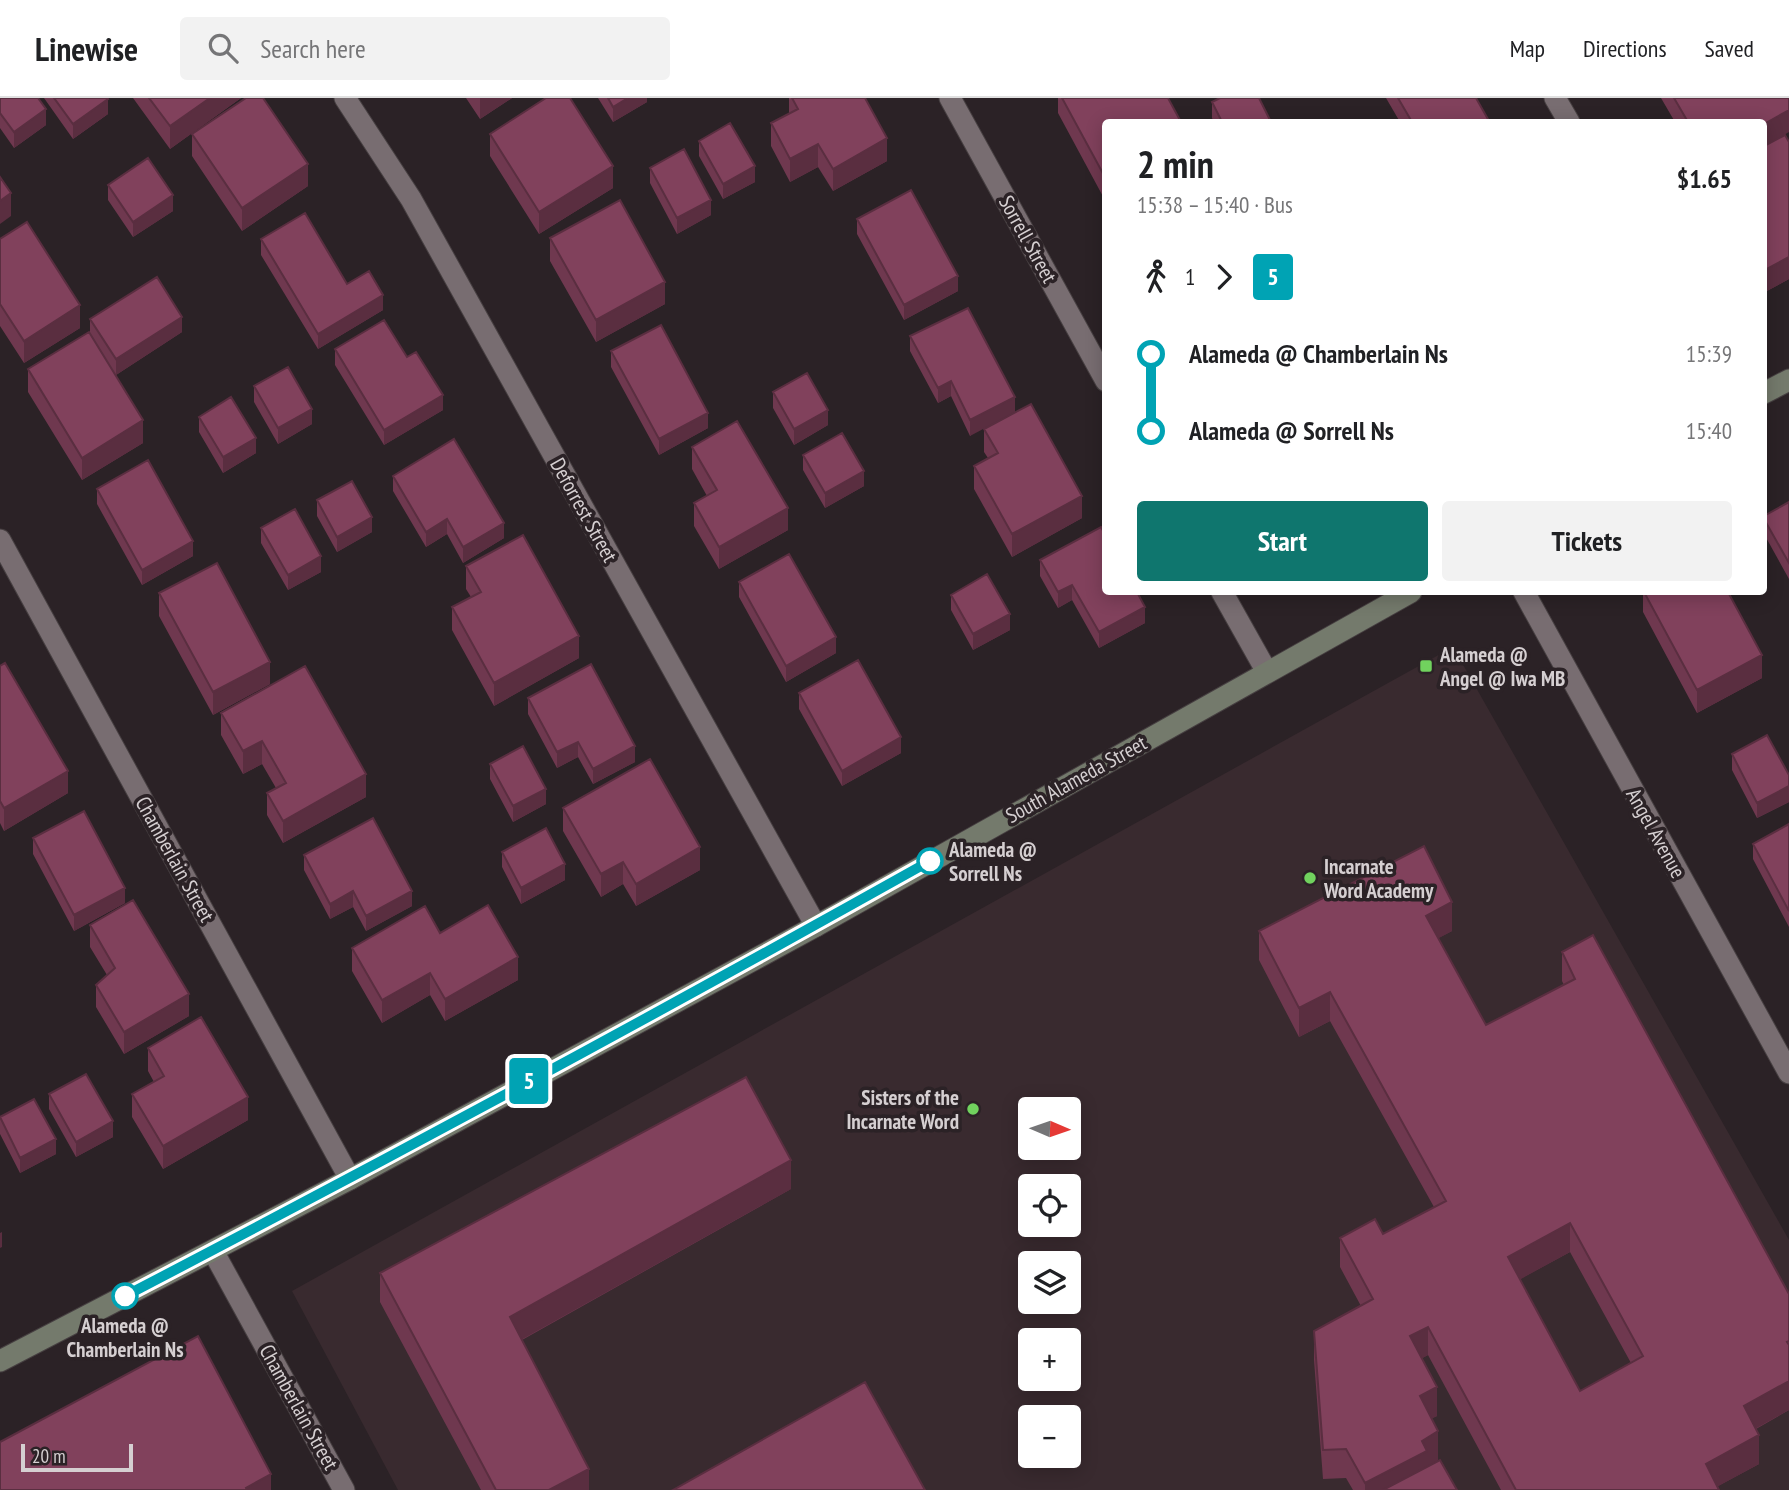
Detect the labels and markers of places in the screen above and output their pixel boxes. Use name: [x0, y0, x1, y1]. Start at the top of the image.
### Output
place label: Alameda @ Angel @ Iwa MB: [1439, 641, 1565, 692]
marker: Alameda @ Angel @ Iwa MB: [1418, 658, 1434, 674]
place label: Alameda @ Sorrell Ns: [948, 836, 1037, 887]
marker: Alameda @ Sorrell Ns: [917, 848, 943, 874]
place label: Incarnate Word Academy: [1323, 853, 1434, 904]
marker: Incarnate Word Academy: [1302, 870, 1318, 886]
place label: Sisters of the Incarnate Word: [846, 1084, 959, 1135]
marker: Sisters of the Incarnate Word: [965, 1101, 981, 1117]
marker: Alameda @ Chamberlain Ns: [112, 1283, 138, 1309]
place label: Alameda @ Chamberlain Ns: [67, 1312, 184, 1363]

